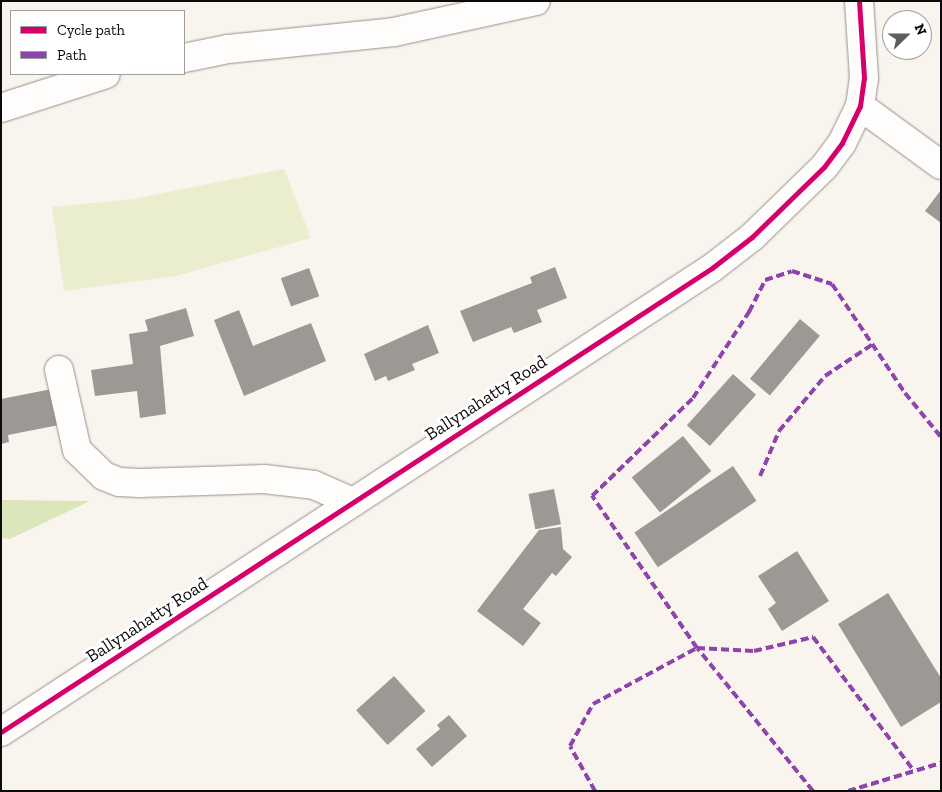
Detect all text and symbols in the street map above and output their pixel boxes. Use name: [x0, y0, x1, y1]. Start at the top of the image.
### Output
legend: [10, 10, 185, 75]
north arrow: [882, 10, 932, 60]
text: Cycle path: [57, 21, 125, 39]
text: N: [911, 21, 930, 38]
text: Path: [57, 46, 87, 64]
street label: Ballynahatty Road: [421, 350, 551, 446]
street label: Ballynahatty Road: [82, 572, 212, 668]

